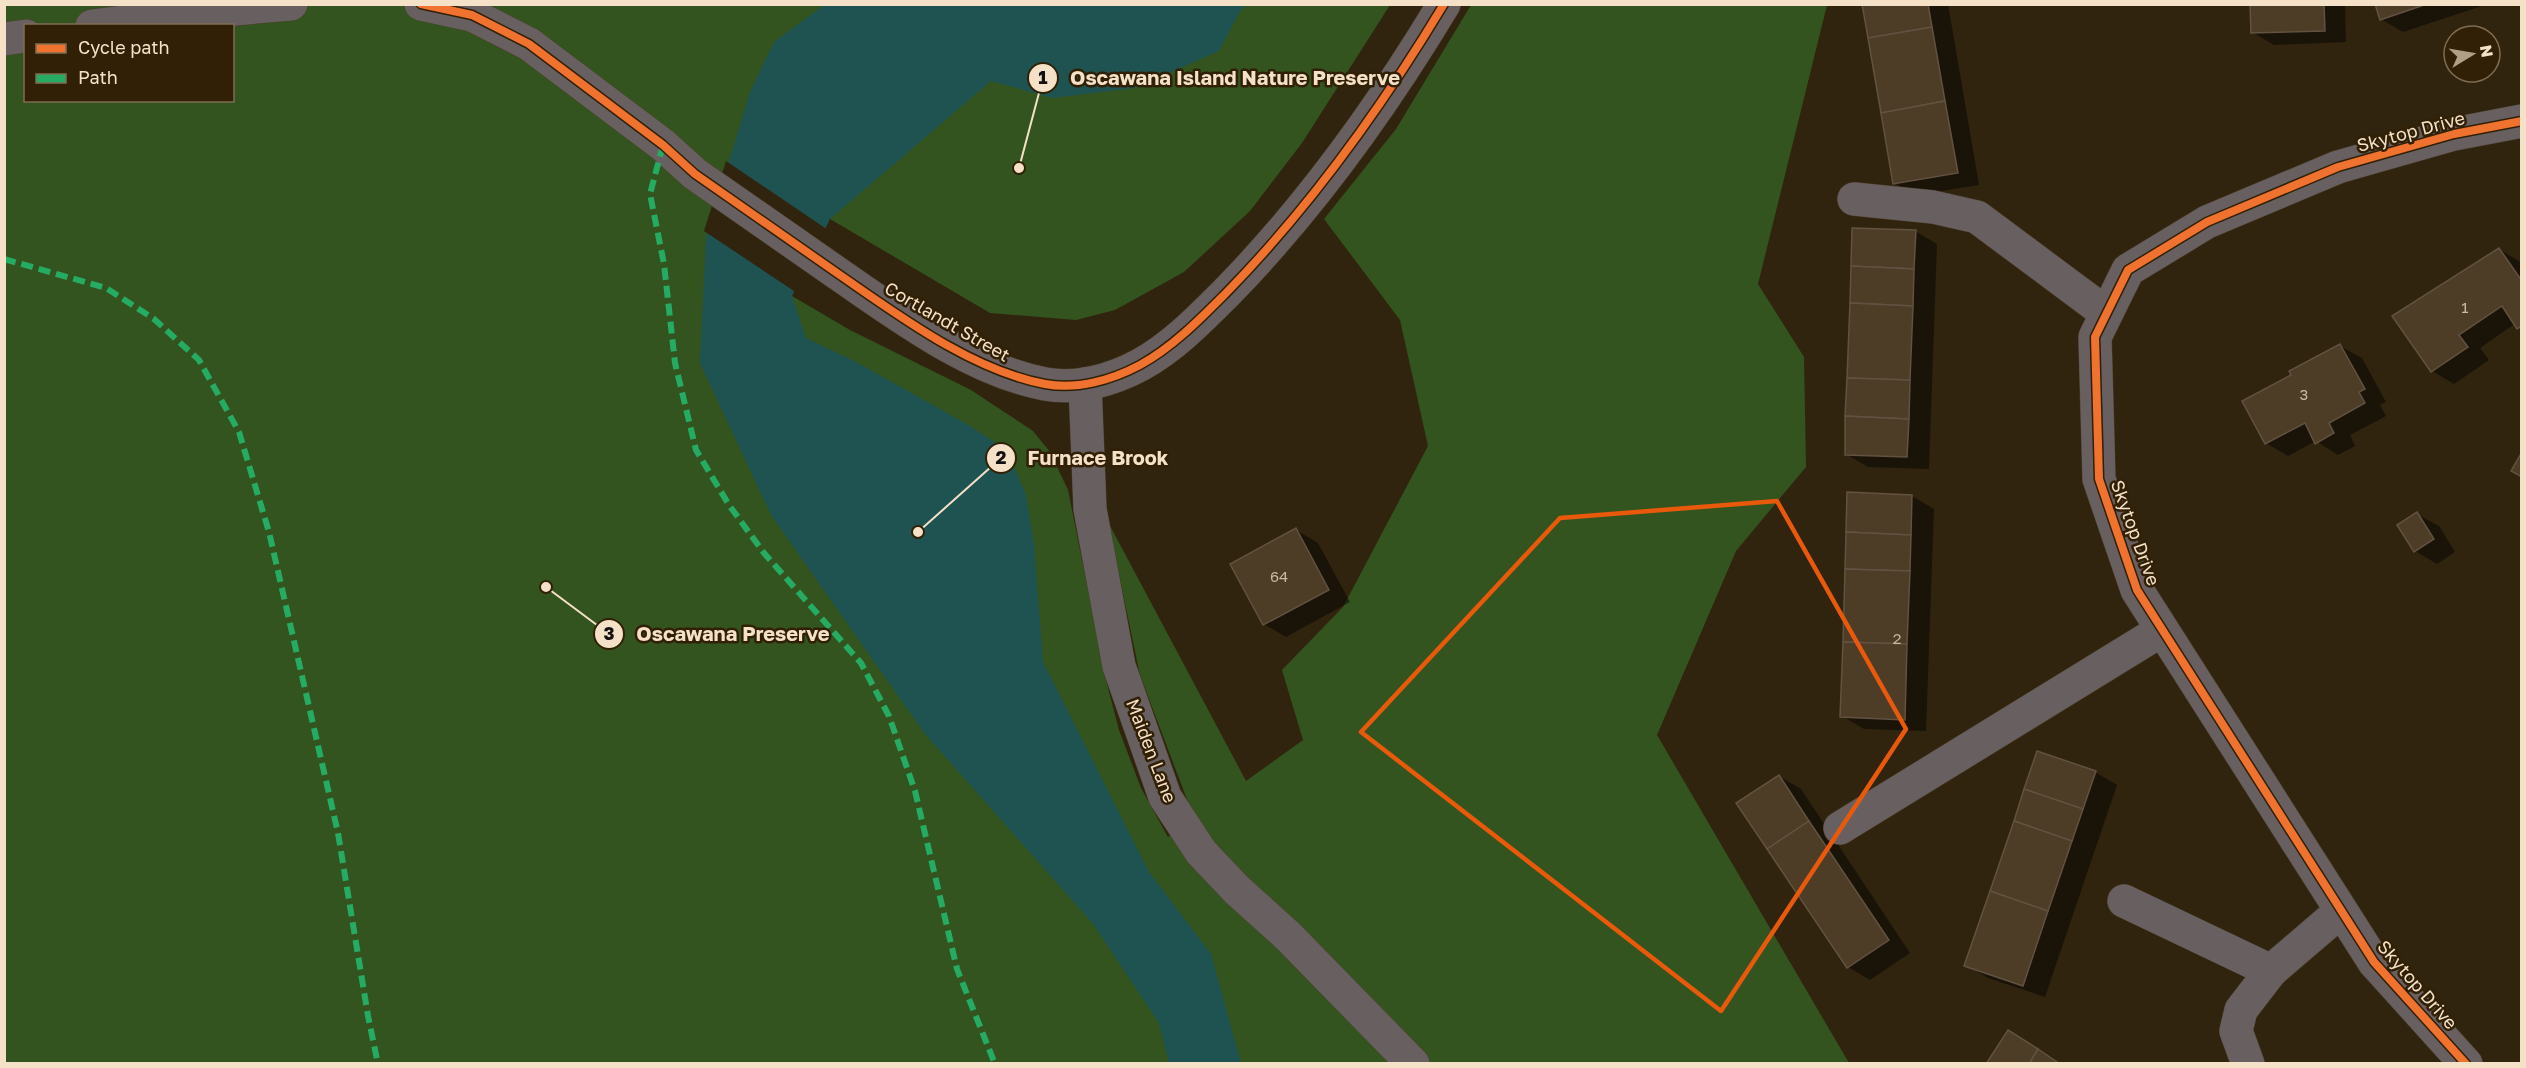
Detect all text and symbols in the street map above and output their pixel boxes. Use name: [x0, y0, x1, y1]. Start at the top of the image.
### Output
legend: [24, 24, 234, 102]
north arrow: [2442, 24, 2502, 84]
text: Cycle path: [78, 36, 170, 58]
text: N: [2476, 43, 2498, 59]
callout: Oscawana Island Nature Preserve: [1028, 59, 1412, 97]
text: Oscawana Island Nature Preserve: [1070, 65, 1400, 89]
text: Path: [78, 66, 118, 88]
text: 1: [1038, 66, 1048, 88]
street label: Skytop Drive: [2354, 106, 2467, 156]
street label: Cortlandt Street: [881, 276, 1014, 366]
house number: 1: [2461, 298, 2469, 316]
house number: 3: [2300, 385, 2308, 403]
callout: Furnace Brook: [986, 439, 1181, 477]
text: Furnace Brook: [1028, 445, 1169, 469]
text: 2: [996, 446, 1007, 468]
street label: Skytop Drive: [2107, 477, 2165, 588]
house number: 64: [1270, 567, 1288, 585]
callout: Oscawana Preserve: [594, 615, 842, 653]
text: Oscawana Preserve: [636, 621, 830, 645]
text: 3: [604, 622, 615, 644]
house number: 2: [1893, 629, 1901, 647]
street label: Maiden Lane: [1122, 695, 1182, 806]
street label: Skytop Drive: [2373, 935, 2462, 1033]

